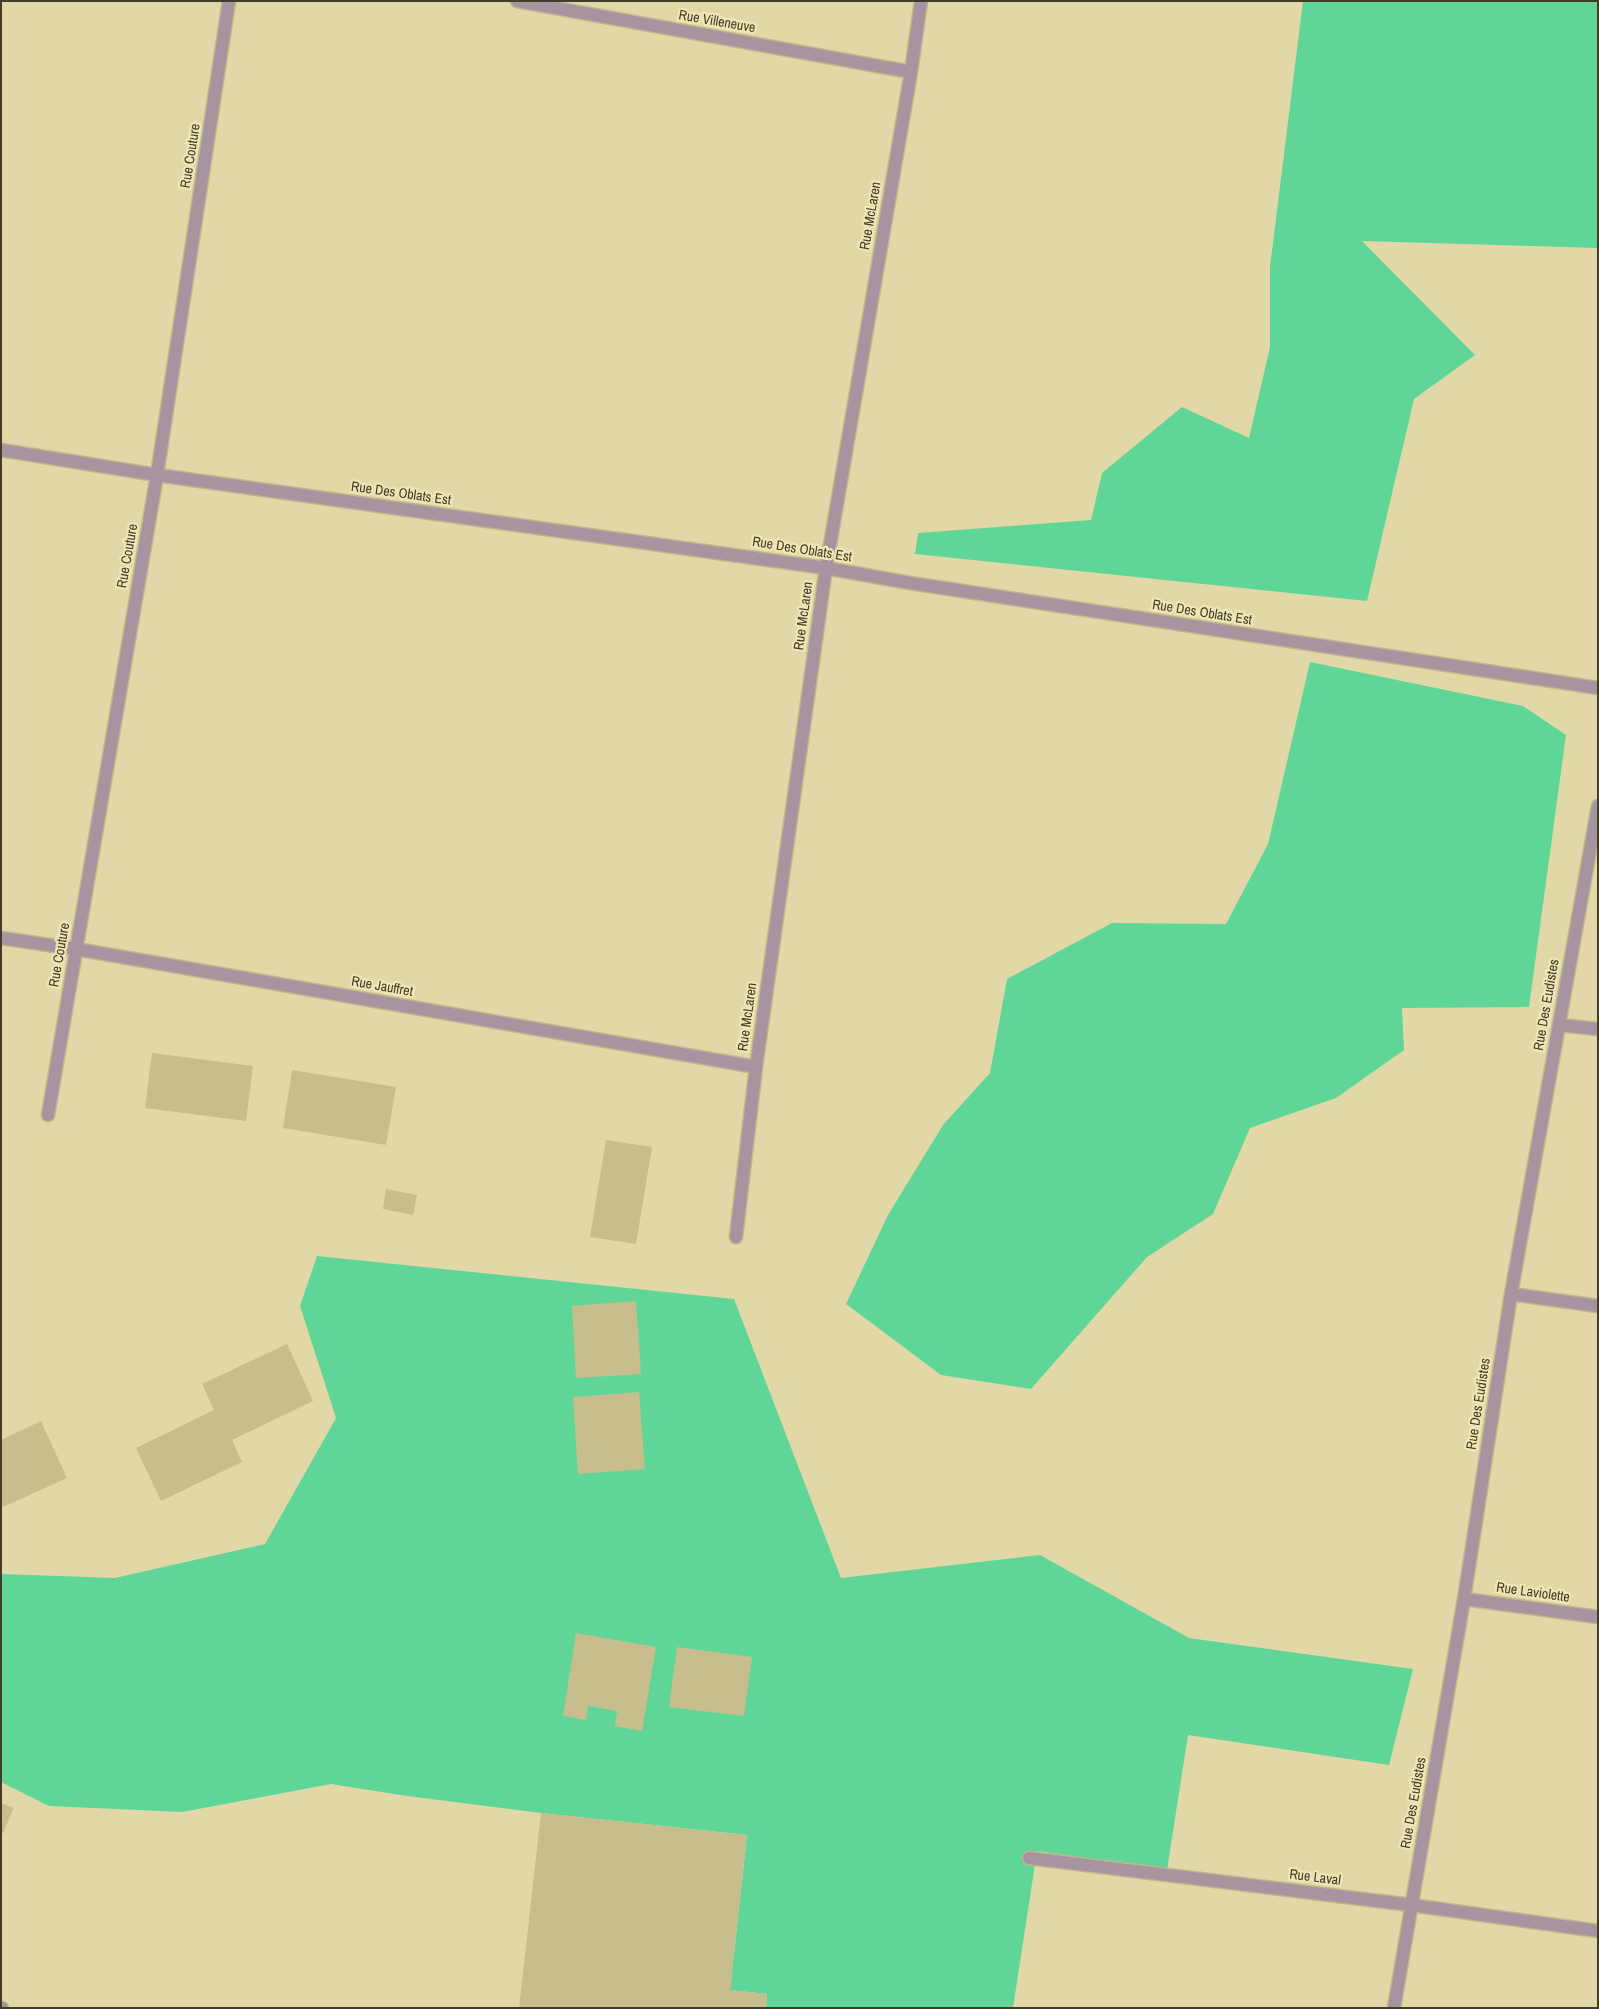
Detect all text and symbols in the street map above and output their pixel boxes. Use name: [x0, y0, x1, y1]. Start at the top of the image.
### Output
street label: Rue Villeneuve: [677, 7, 757, 37]
street label: Rue Couture: [178, 123, 204, 189]
street label: Rue McLaren: [857, 181, 885, 251]
street label: Rue Des Oblats Est: [350, 479, 452, 509]
street label: Rue Couture: [114, 522, 142, 590]
street label: Rue Des Oblats Est: [751, 534, 853, 566]
street label: Rue McLaren: [791, 581, 817, 651]
street label: Rue Des Oblats Est: [1151, 597, 1253, 629]
street label: Rue Couture: [46, 921, 74, 989]
street label: Rue Des Eudistes: [1531, 958, 1563, 1052]
street label: Rue Jauffret: [350, 973, 414, 1001]
street label: Rue McLaren: [735, 982, 761, 1052]
street label: Rue Des Eudistes: [1463, 1357, 1495, 1451]
street label: Rue Laviolette: [1495, 1580, 1571, 1606]
street label: Rue Des Eudistes: [1398, 1756, 1430, 1850]
street label: Rue Laval: [1288, 1867, 1342, 1889]

